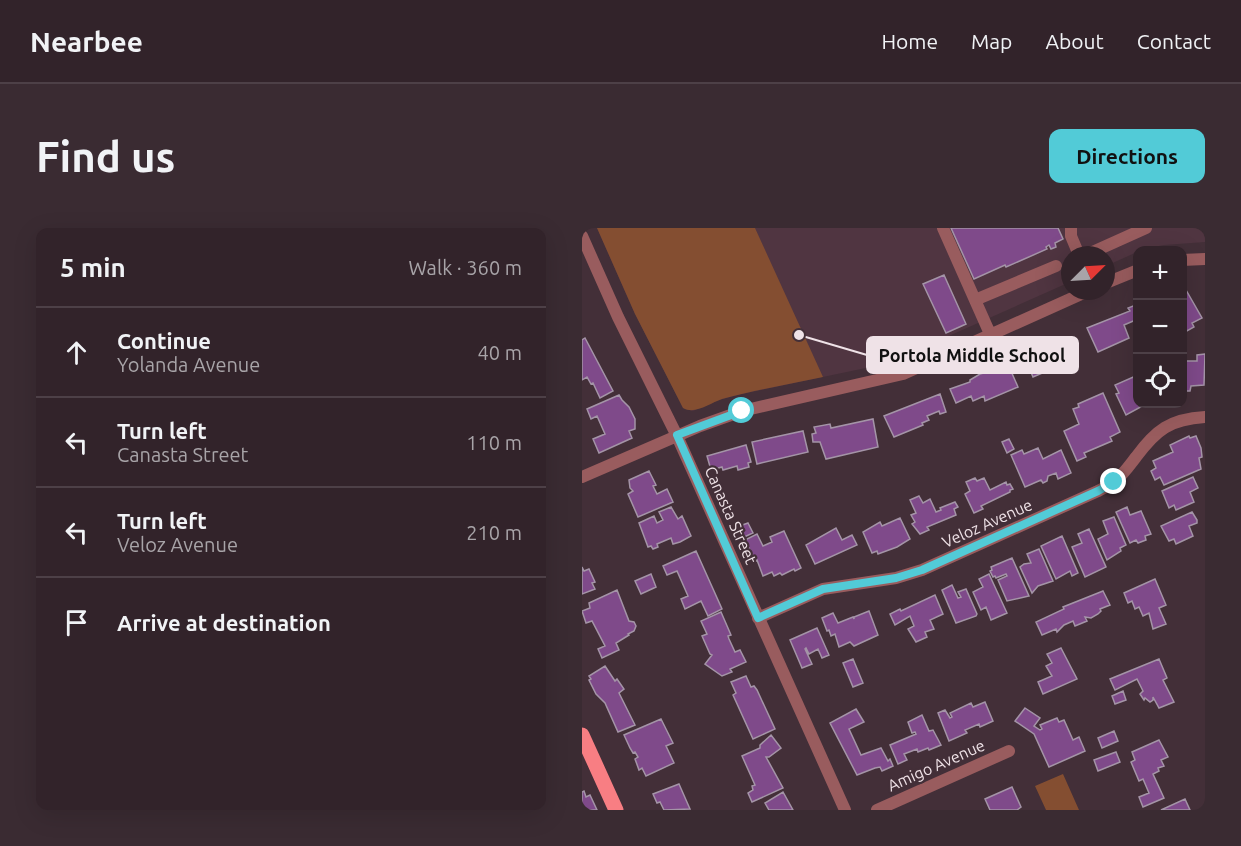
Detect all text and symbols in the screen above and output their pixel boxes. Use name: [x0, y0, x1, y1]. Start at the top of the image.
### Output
text: Nearbee: [30, 26, 143, 57]
text: Home: [881, 29, 938, 53]
text: Map: [971, 29, 1012, 53]
text: About: [1045, 29, 1104, 53]
text: Contact: [1137, 29, 1211, 53]
button: Directions: [1049, 129, 1205, 183]
text: Find us: [36, 133, 175, 180]
north arrow: [1061, 246, 1115, 300]
map controls: [1133, 246, 1187, 408]
button: +: [1133, 246, 1187, 300]
text: 5 min: [60, 253, 126, 282]
text: Walk · 360 m: [409, 256, 522, 279]
button: −: [1133, 300, 1187, 354]
text: Continue: [117, 328, 211, 353]
icon: ahead: [60, 336, 93, 369]
callout: Portola Middle School: [867, 337, 1078, 373]
text: 40 m: [478, 341, 522, 364]
text: Portola Middle School: [879, 345, 1066, 365]
text: Yolanda Avenue: [117, 353, 260, 376]
button: locate: [1133, 354, 1187, 408]
route start: [728, 397, 754, 423]
text: Turn left: [117, 418, 207, 443]
icon: left: [60, 426, 93, 459]
text: 110 m: [466, 431, 522, 454]
text: Canasta Street: [117, 443, 248, 466]
street label: Canasta Street: [701, 463, 761, 567]
route end: [1100, 468, 1126, 494]
street label: Veloz Avenue: [939, 495, 1035, 551]
text: Turn left: [117, 508, 207, 533]
icon: left: [60, 516, 93, 549]
text: 210 m: [466, 521, 522, 544]
text: Veloz Avenue: [117, 533, 238, 556]
icon: arrive: [60, 606, 93, 639]
text: Arrive at destination: [117, 610, 331, 635]
street label: Amigo Avenue: [885, 736, 987, 794]

